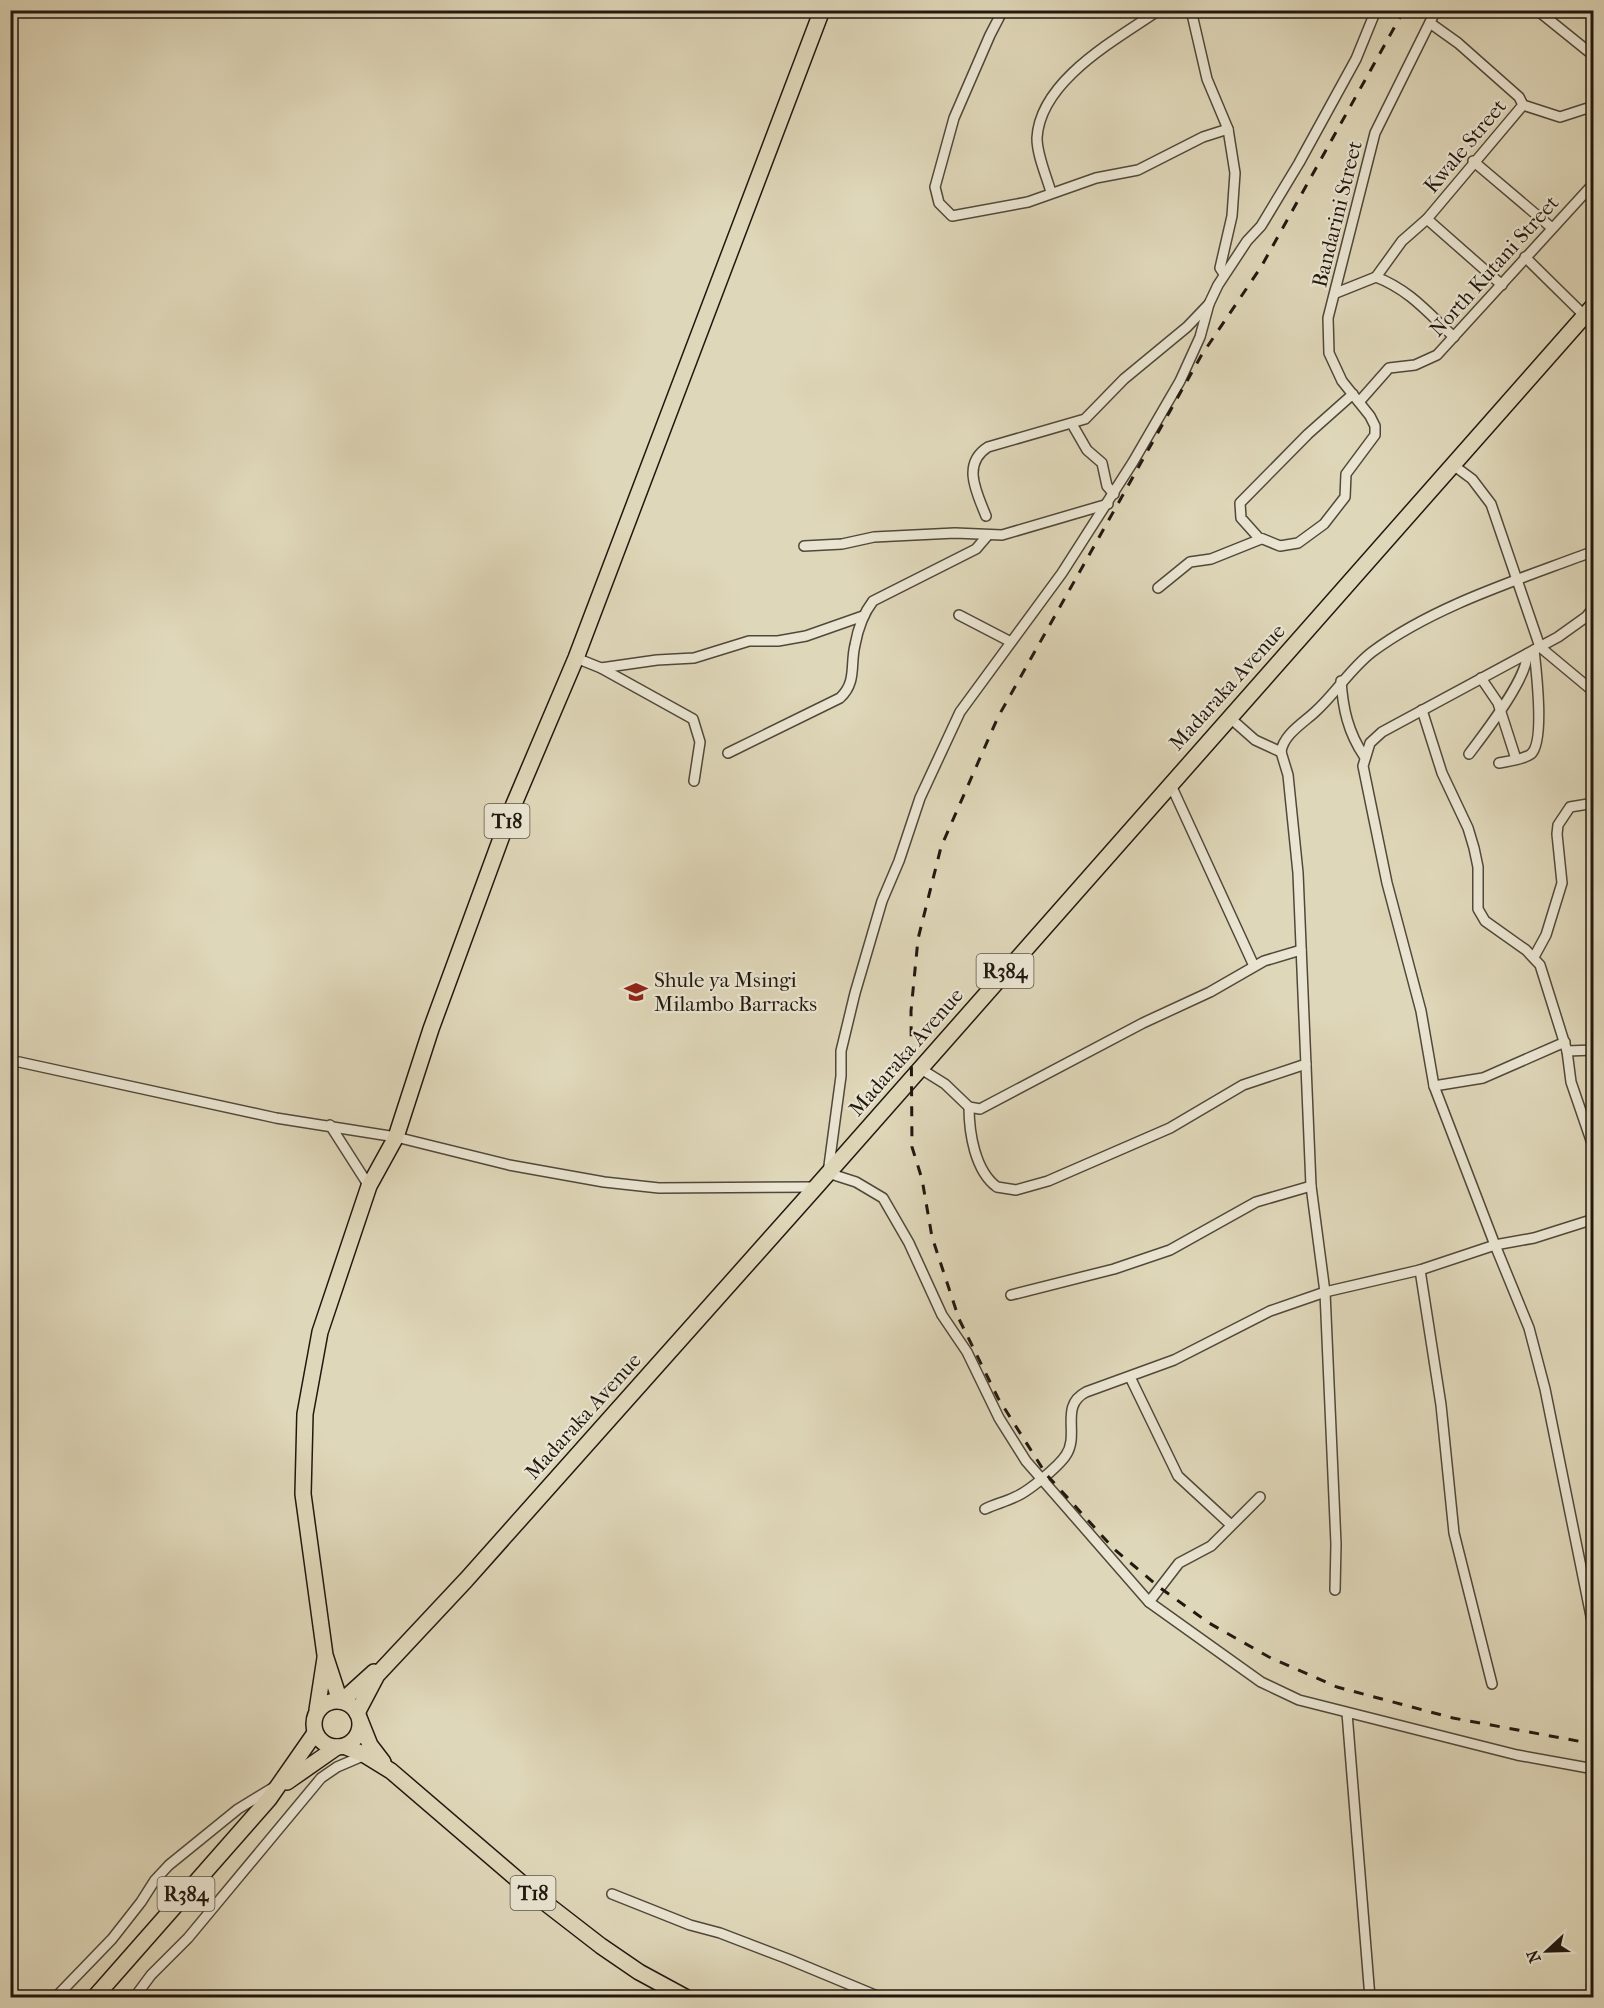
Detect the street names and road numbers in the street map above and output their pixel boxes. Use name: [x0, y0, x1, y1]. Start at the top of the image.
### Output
street label: Kwale Street: [1419, 94, 1511, 198]
street label: Bandarini Street: [1307, 138, 1367, 290]
street label: North Kutani Street: [1425, 190, 1564, 341]
street label: Madaraka Avenue: [1164, 619, 1290, 755]
road number: T18: [484, 804, 530, 838]
road number: R384: [976, 954, 1034, 988]
street label: Madaraka Avenue: [844, 983, 968, 1121]
street label: Madaraka Avenue: [520, 1348, 646, 1484]
road number: T18: [510, 1876, 556, 1910]
road number: R384: [158, 1877, 214, 1911]

